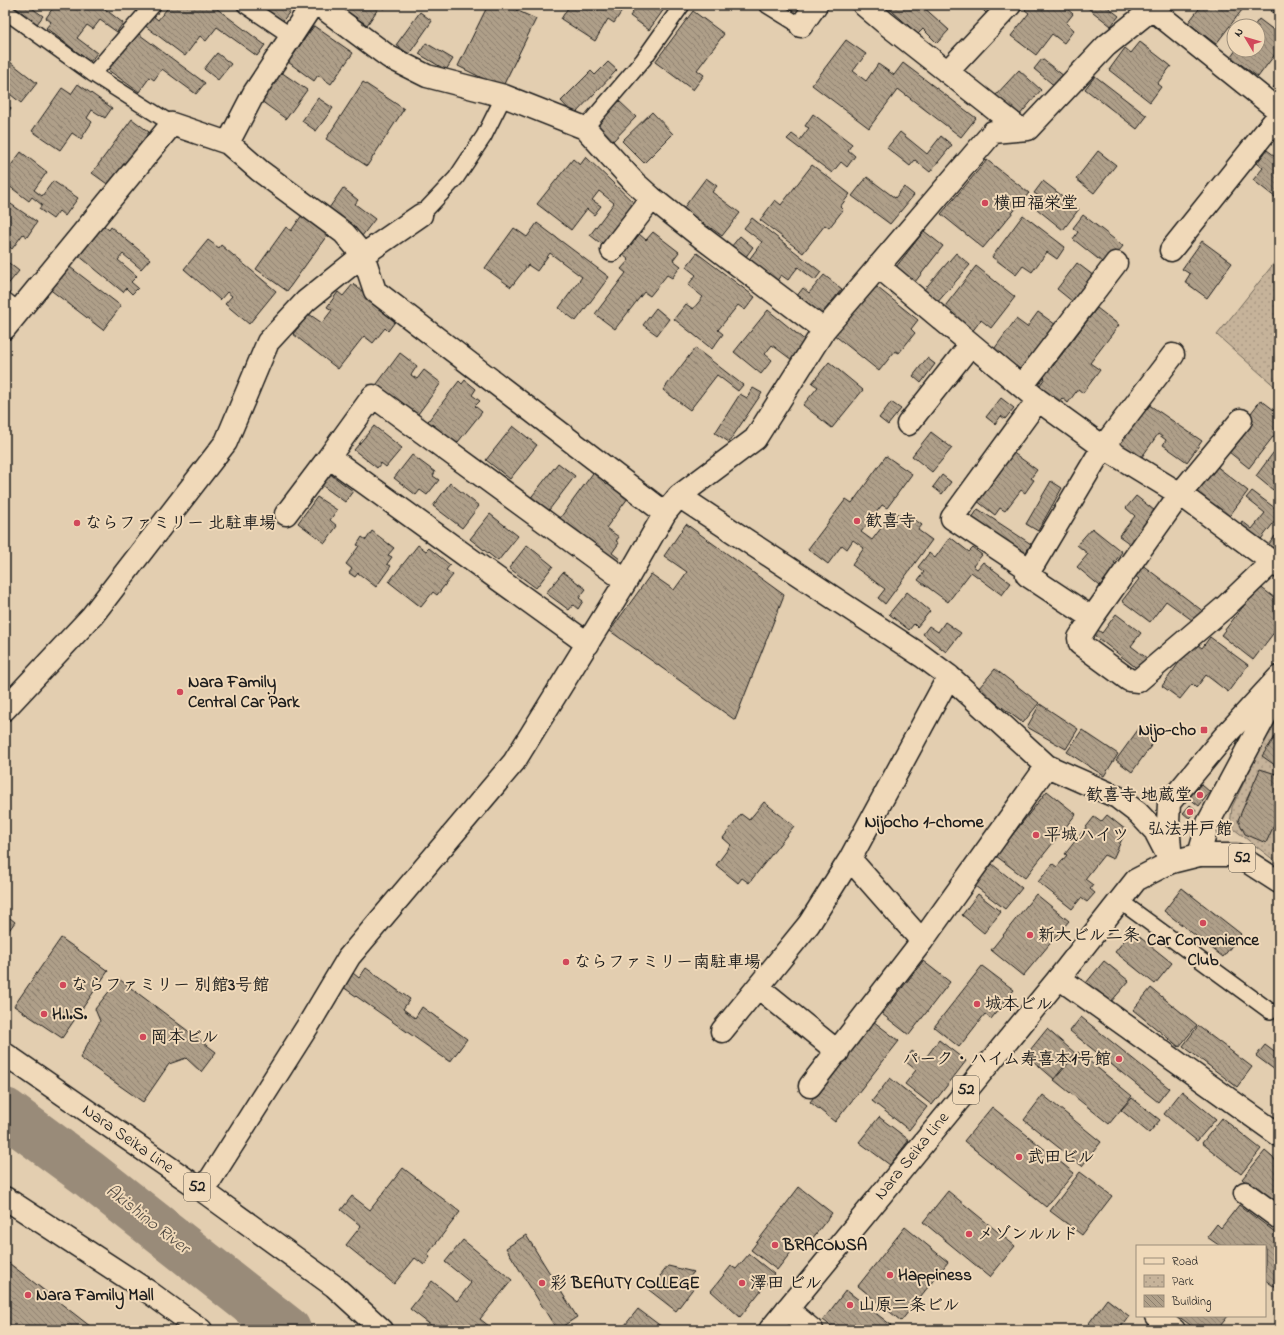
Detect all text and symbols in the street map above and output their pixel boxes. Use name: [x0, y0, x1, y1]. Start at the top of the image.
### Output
north arrow: [1226, 18, 1266, 58]
text: N: [1230, 25, 1248, 40]
place label: 横田福栄堂: [993, 191, 1078, 216]
marker: 横田福栄堂: [980, 198, 990, 208]
place label: 歓喜寺: [865, 509, 916, 534]
place label: ならファミリー 北駐車場: [85, 511, 276, 536]
marker: 歓喜寺: [852, 516, 862, 526]
marker: ならファミリー 北駐車場: [72, 518, 82, 528]
place label: Nara Family Central Car Park: [188, 670, 300, 715]
marker: Nara Family Central Car Park: [175, 687, 185, 697]
place label: Nijo-cho: [1138, 718, 1196, 743]
marker: Nijo-cho: [1199, 725, 1209, 735]
place label: 歓喜寺 地蔵堂: [1086, 783, 1192, 808]
marker: 歓喜寺 地蔵堂: [1195, 790, 1205, 800]
marker: 弘法井戸館: [1185, 807, 1195, 817]
district label: Nijocho 1-chome: [864, 810, 985, 836]
place label: 弘法井戸館: [1148, 817, 1233, 842]
place label: 平城ハイツ: [1044, 823, 1129, 848]
marker: 平城ハイツ: [1031, 830, 1041, 840]
road number: 52: [1229, 844, 1255, 872]
marker: Car Convenience Club: [1198, 918, 1208, 928]
place label: 新大ビル二条: [1038, 923, 1140, 948]
place label: Car Convenience Club: [1147, 928, 1260, 973]
marker: 新大ビル二条: [1025, 930, 1035, 940]
place label: ならファミリー南駐車場: [574, 950, 761, 975]
marker: ならファミリー南駐車場: [561, 957, 571, 967]
place label: ならファミリー 別館3号館: [71, 973, 269, 998]
marker: ならファミリー 別館3号館: [58, 980, 68, 990]
place label: 城本ビル: [985, 992, 1053, 1017]
marker: 城本ビル: [972, 999, 982, 1009]
place label: H.I.S.: [52, 1002, 88, 1027]
marker: H.I.S.: [39, 1009, 49, 1019]
place label: 岡本ビル: [151, 1025, 219, 1050]
marker: 岡本ビル: [138, 1032, 148, 1042]
place label: パーク・ハイム寿喜本1号館: [902, 1047, 1111, 1072]
marker: パーク・ハイム寿喜本1号館: [1114, 1054, 1124, 1064]
road number: 52: [953, 1076, 979, 1104]
street label: Nara Seika Line: [77, 1098, 179, 1180]
street label: Nara Seika Line: [869, 1106, 956, 1206]
place label: 武田ビル: [1027, 1145, 1095, 1170]
marker: 武田ビル: [1014, 1152, 1024, 1162]
road number: 52: [184, 1173, 210, 1201]
water label: Akishino River: [100, 1179, 196, 1263]
place label: メゾンルルド: [977, 1222, 1079, 1247]
marker: メゾンルルド: [964, 1229, 974, 1239]
place label: BRACONSA: [782, 1233, 867, 1258]
marker: BRACONSA: [770, 1240, 780, 1250]
legend: [1136, 1245, 1266, 1317]
text: Road: [1172, 1253, 1198, 1271]
place label: Happiness: [898, 1263, 972, 1288]
marker: Happiness: [885, 1270, 895, 1280]
place label: 彩 BEAUTY COLLEGE: [550, 1271, 700, 1296]
place label: 澤田 ビル: [750, 1271, 822, 1296]
text: Park: [1172, 1273, 1194, 1291]
marker: 彩 BEAUTY COLLEGE: [537, 1278, 547, 1288]
marker: 澤田 ビル: [737, 1278, 747, 1288]
place label: Nara Family Mall: [36, 1283, 154, 1310]
marker: Nara Family Mall: [23, 1290, 33, 1300]
place label: 山原二条ビル: [858, 1293, 960, 1318]
text: Building: [1171, 1293, 1211, 1312]
marker: 山原二条ビル: [845, 1300, 855, 1310]

